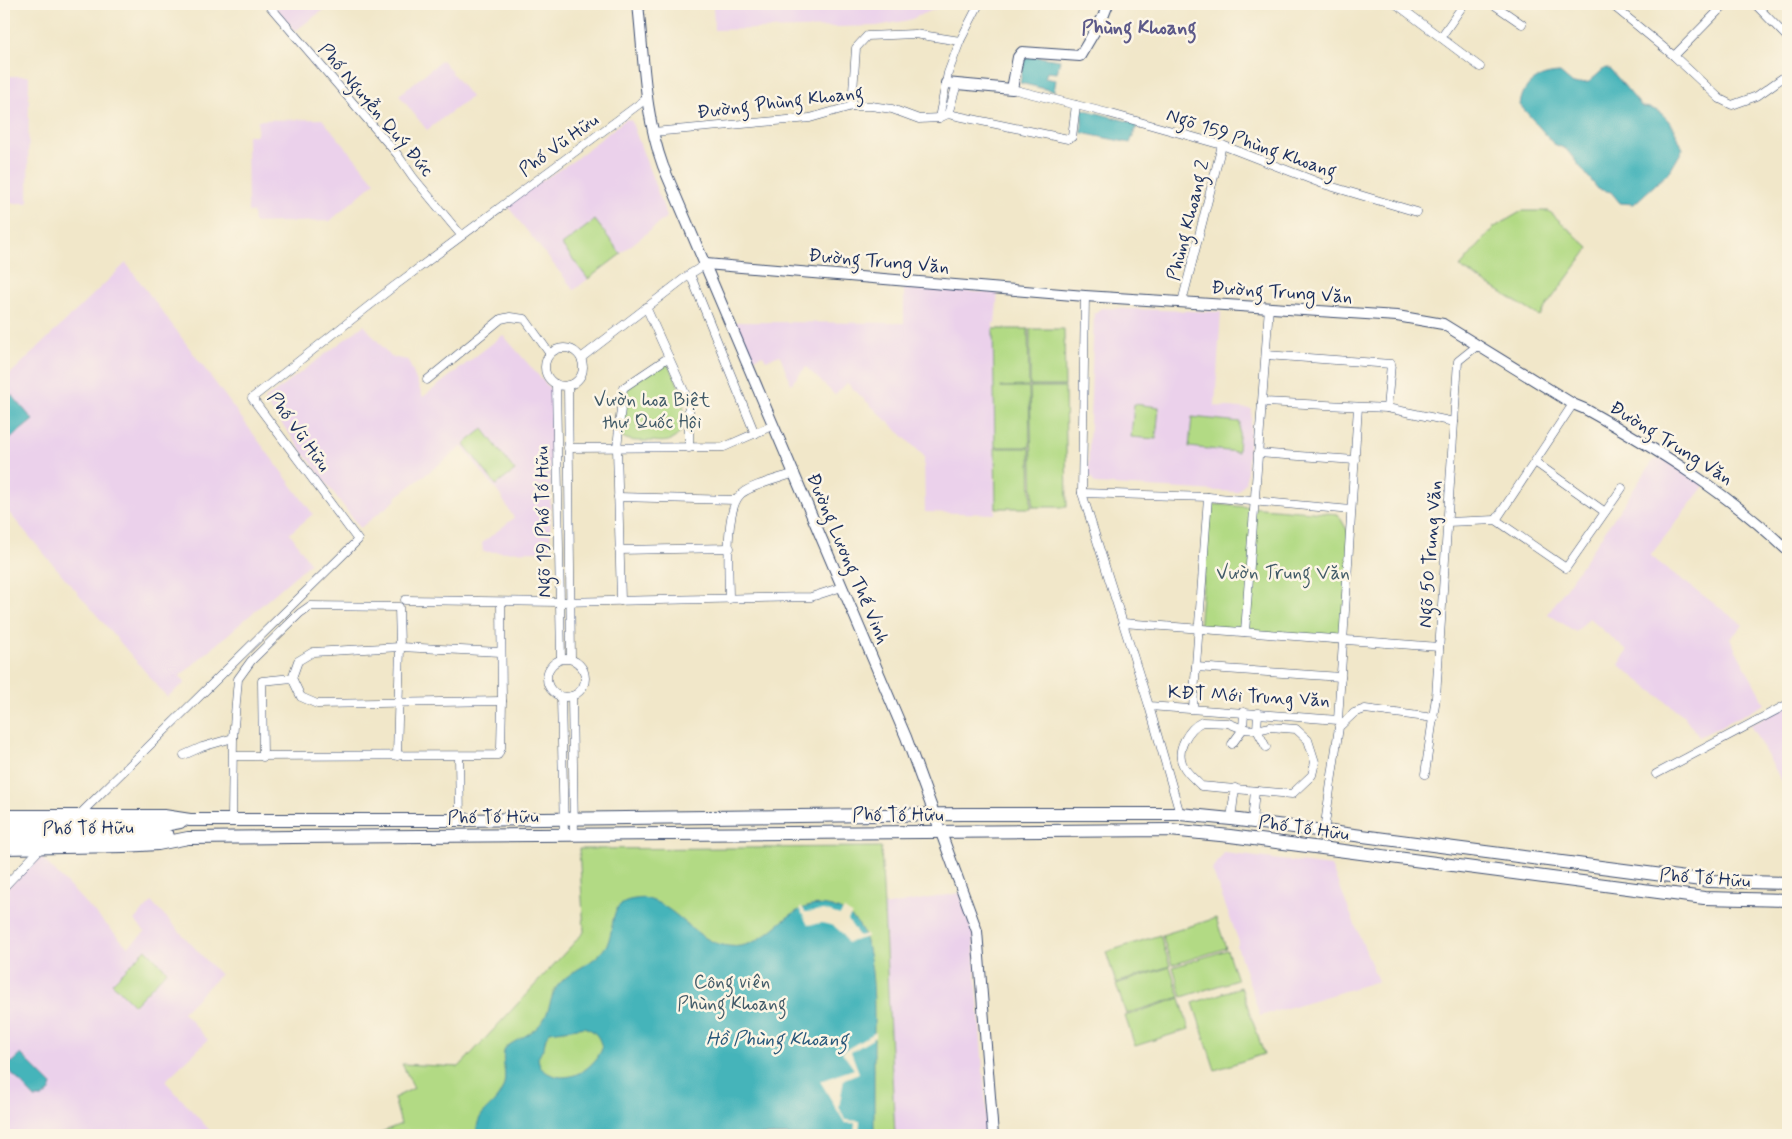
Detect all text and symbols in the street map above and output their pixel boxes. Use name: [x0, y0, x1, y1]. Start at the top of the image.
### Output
district label: Phùng Khoang: [1081, 15, 1197, 44]
street label: Phố Nguyễn Quý Đức: [310, 38, 439, 184]
street label: Đường Phùng Khoang: [696, 80, 865, 128]
street label: Ngõ 159 Phùng Khoang: [1162, 102, 1340, 187]
street label: Phố Vũ Hữu: [514, 108, 604, 183]
street label: Phùng Khoang 2: [1161, 157, 1218, 284]
street label: Đường Trung Văn: [807, 243, 950, 283]
street label: Đường Trung Văn: [1210, 275, 1353, 313]
street label: Phố Vũ Hữu: [261, 387, 336, 477]
park label: Vườn hoa Biệt thự Quốc Hội: [594, 388, 710, 435]
street label: Đường Trung Văn: [1603, 395, 1738, 494]
street label: Ngõ 19 Phố Tố Hữu: [530, 446, 560, 598]
street label: Đường Lương Thế Vinh: [797, 469, 895, 649]
street label: Ngõ 50 Trung Văn: [1413, 479, 1451, 629]
park label: Vườn Trung Văn: [1216, 561, 1350, 589]
street label: KĐT Mới Trung Văn: [1167, 680, 1331, 714]
street label: Phố Tố Hữu: [852, 803, 944, 828]
street label: Phố Tố Hữu: [447, 804, 539, 831]
street label: Phố Tố Hữu: [1257, 810, 1351, 847]
street label: Phố Tố Hữu: [42, 815, 134, 842]
street label: Phố Tố Hữu: [1658, 863, 1751, 894]
park label: Công viên Phùng Khoang: [677, 970, 787, 1020]
water label: Hồ Phùng Khoang: [706, 1026, 851, 1055]

